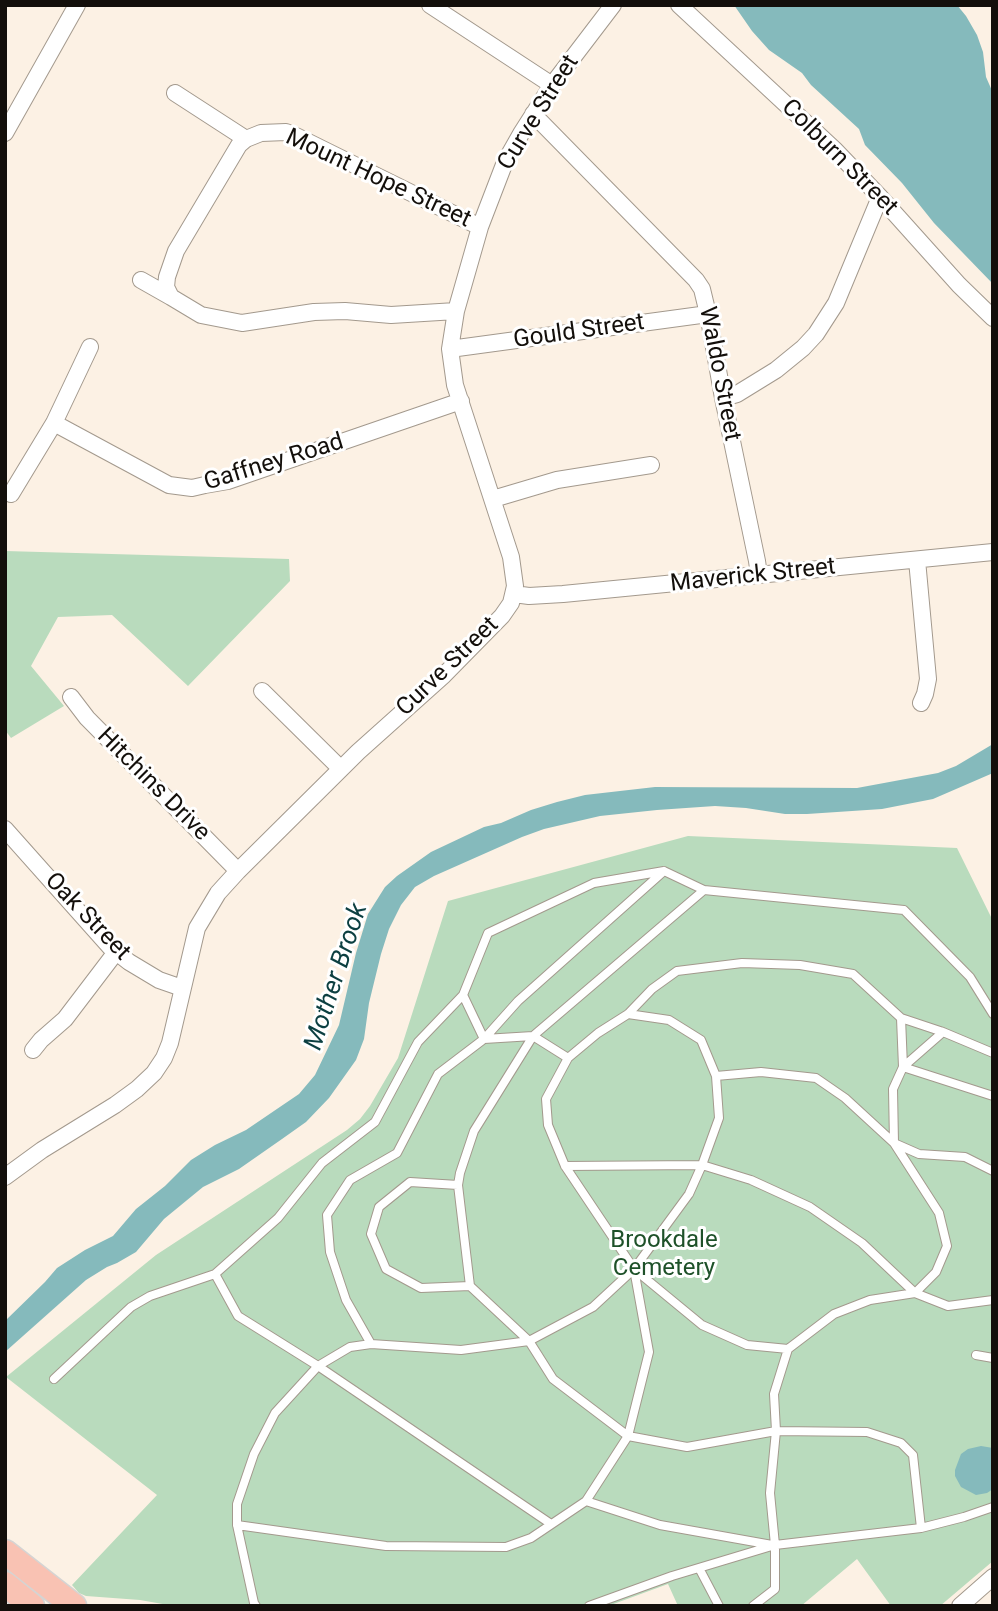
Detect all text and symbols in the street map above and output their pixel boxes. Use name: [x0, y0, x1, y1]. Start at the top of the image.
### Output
street label: Curve Street: [492, 50, 586, 176]
street label: Colburn Street: [775, 94, 903, 222]
street label: Mount Hope Street: [281, 123, 475, 235]
street label: Waldo Street: [692, 304, 746, 444]
street label: Gould Street: [512, 309, 646, 355]
street label: Gaffney Road: [201, 428, 347, 498]
street label: Maverick Street: [669, 553, 837, 599]
street label: Curve Street: [391, 611, 505, 723]
street label: Hitchins Drive: [91, 723, 215, 847]
street label: Oak Street: [38, 867, 136, 967]
water label: Mother Brook: [299, 900, 375, 1054]
park label: Brookdale Cemetery: [610, 1227, 718, 1283]

